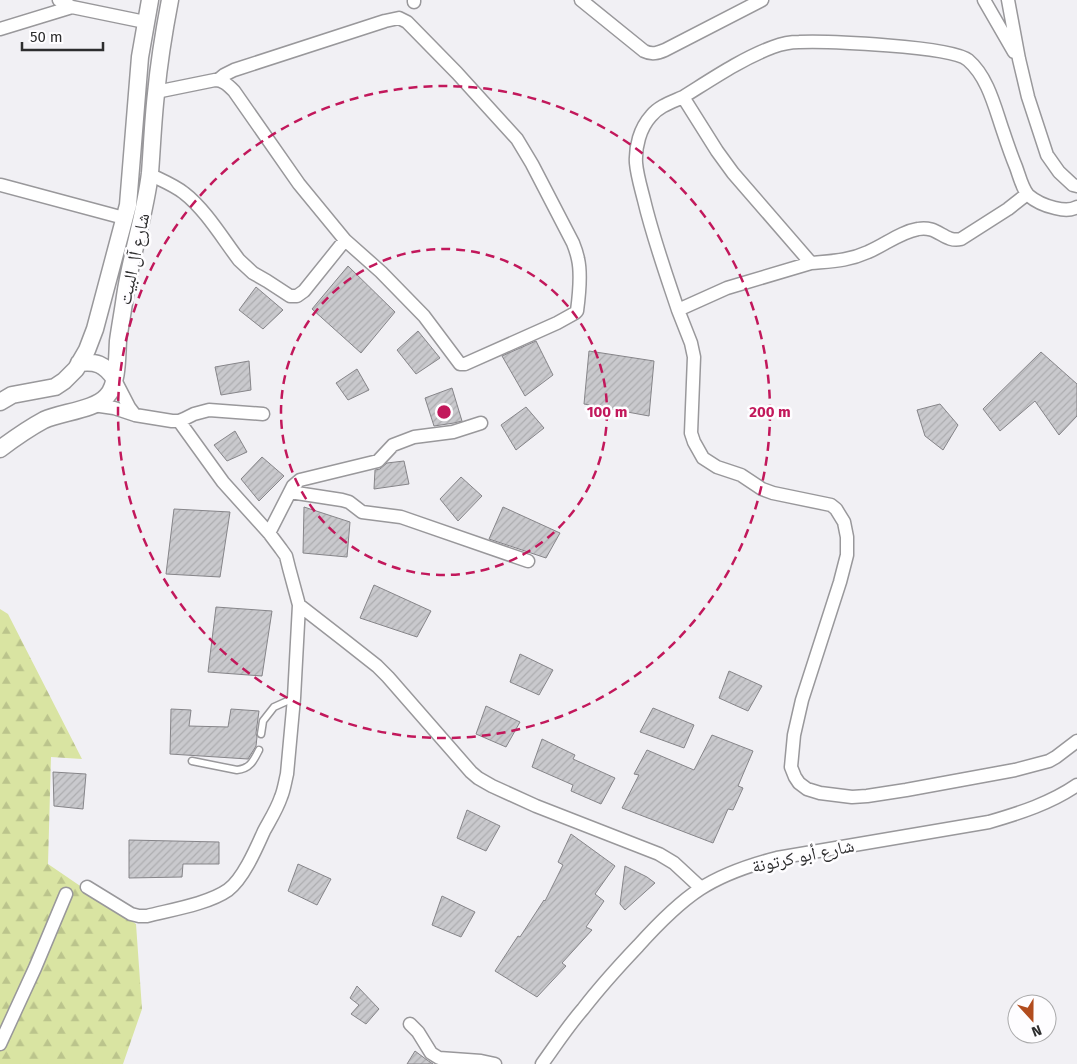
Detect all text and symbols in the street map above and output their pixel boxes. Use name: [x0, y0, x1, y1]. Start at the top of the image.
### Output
scale bar: [22, 20, 104, 52]
text: 50 m: [30, 28, 63, 46]
street label: شارع آل البيت: [114, 211, 154, 307]
centre of rings: [435, 403, 453, 421]
text: 100 m: [587, 403, 627, 421]
text: 200 m: [749, 403, 791, 421]
street label: شارع أبو كرتونة: [750, 834, 856, 878]
north arrow: [1007, 994, 1057, 1044]
text: N: [1029, 1021, 1044, 1040]

